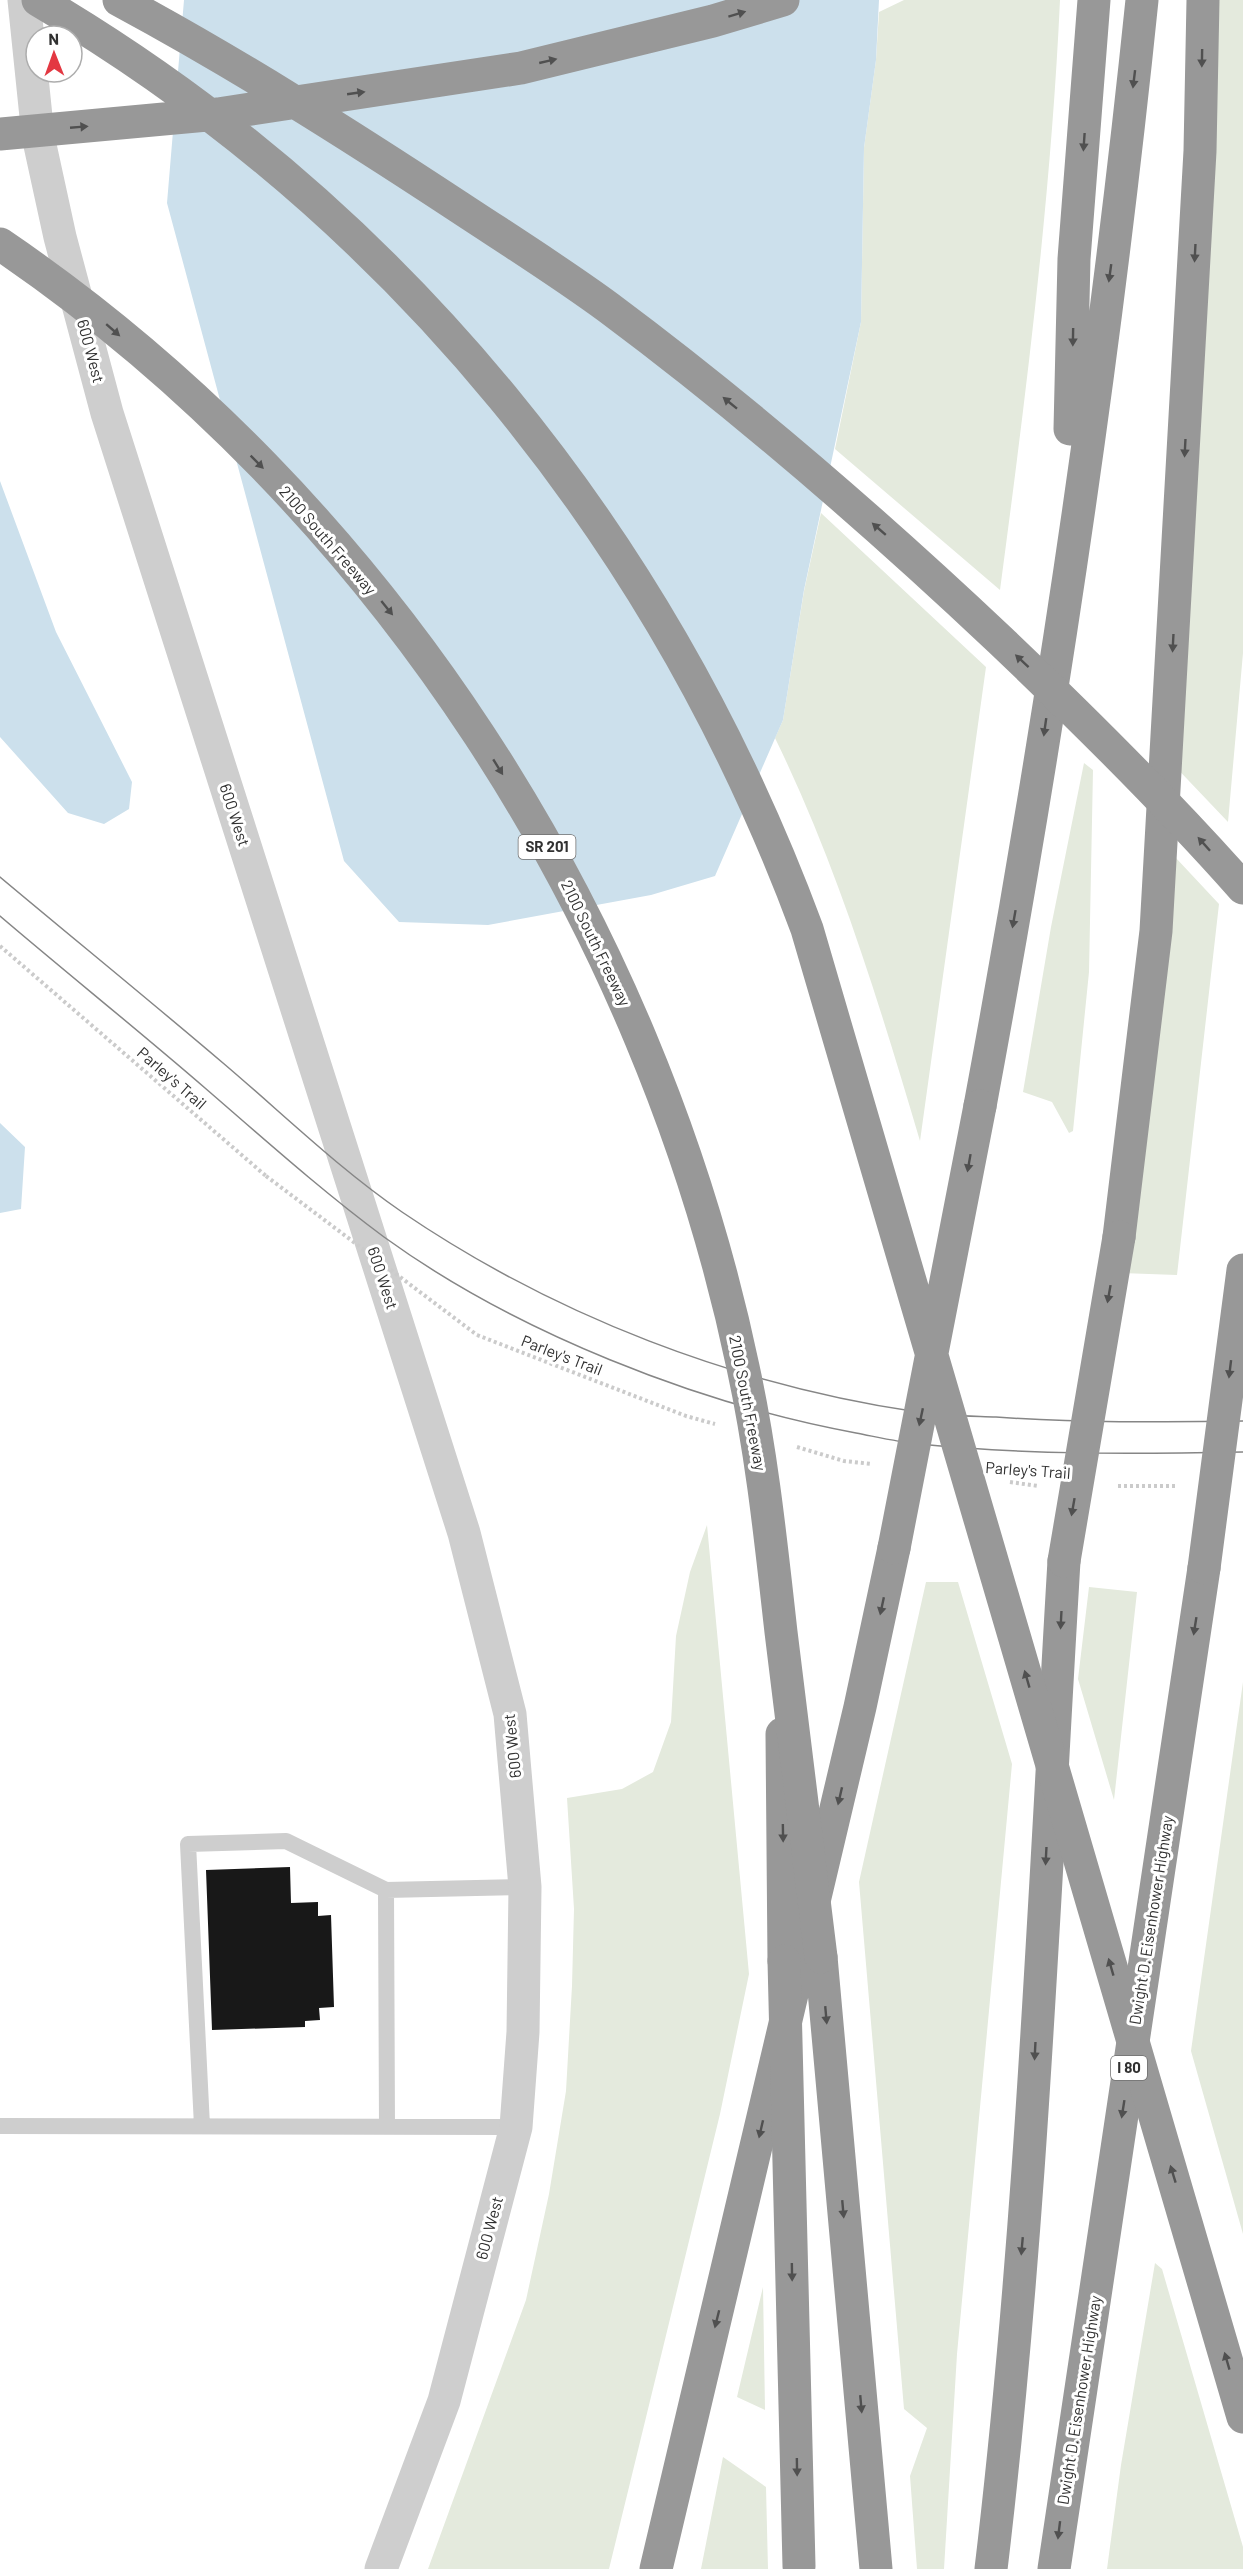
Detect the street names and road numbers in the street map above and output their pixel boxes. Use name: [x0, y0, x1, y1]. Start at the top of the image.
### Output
street label: 600 West: [74, 317, 109, 385]
street label: 2100 South Freeway: [276, 481, 381, 598]
street label: 600 West: [216, 781, 255, 849]
road number: SR 201: [518, 835, 576, 859]
street label: 2100 South Freeway: [558, 877, 635, 1009]
street label: Parley's Trail: [134, 1042, 211, 1113]
street label: 600 West: [364, 1244, 403, 1312]
street label: Parley's Trail: [519, 1330, 605, 1379]
street label: 2100 South Freeway: [726, 1333, 771, 1473]
street label: Parley's Trail: [985, 1457, 1071, 1482]
street label: 600 West: [499, 1713, 524, 1779]
street label: Dwight D. Eisenhower Highway: [1125, 1813, 1177, 2026]
road number: I 80: [1111, 2056, 1147, 2080]
street label: 600 West: [471, 2194, 506, 2262]
street label: Dwight D. Eisenhower Highway: [1053, 2293, 1105, 2506]

